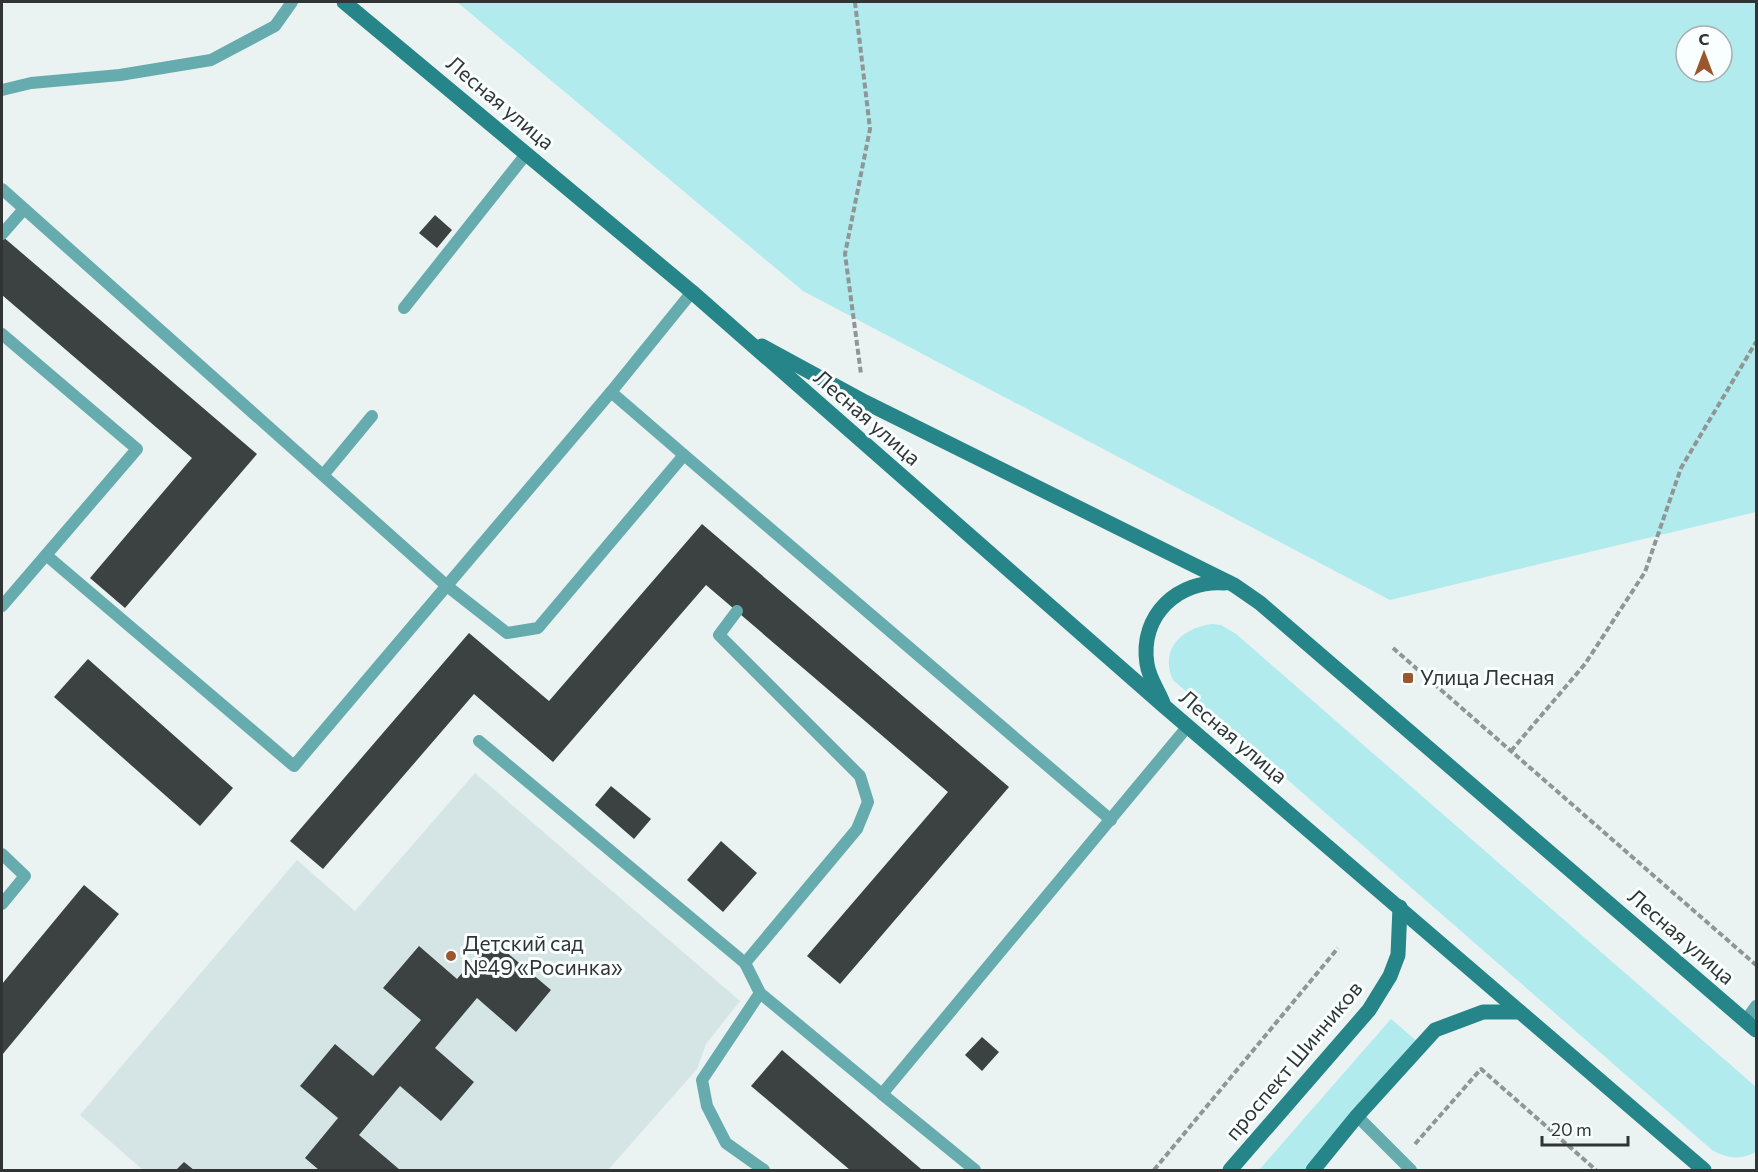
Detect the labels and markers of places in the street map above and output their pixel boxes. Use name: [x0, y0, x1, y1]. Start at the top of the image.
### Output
place label: Улица Лесная: [1420, 664, 1555, 689]
marker: Улица Лесная: [1401, 671, 1415, 685]
place label: Детский сад №49 «Росинка»: [463, 930, 623, 979]
marker: Детский сад №49 «Росинка»: [444, 949, 458, 963]

